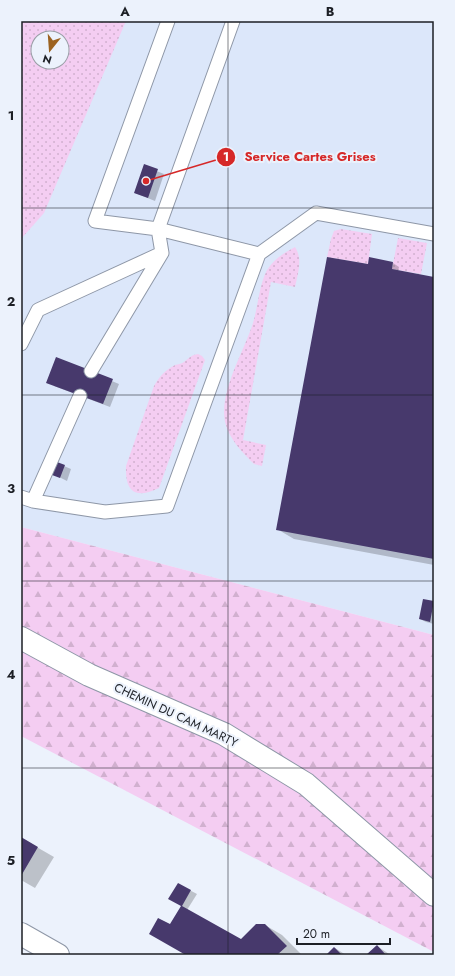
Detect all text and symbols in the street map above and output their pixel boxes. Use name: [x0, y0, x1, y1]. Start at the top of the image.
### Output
text: A: [119, 2, 130, 21]
text: B: [326, 2, 335, 21]
north arrow: [30, 30, 70, 70]
text: N: [41, 51, 54, 68]
text: 1: [8, 106, 14, 125]
callout: Service Cartes Grises: [216, 144, 384, 169]
text: Service Cartes Grises: [244, 147, 376, 166]
text: 1: [223, 148, 229, 166]
text: 2: [7, 292, 15, 311]
text: 3: [7, 479, 15, 498]
text: 4: [6, 665, 16, 684]
street label: CHEMIN DU CAM MARTY: [111, 678, 241, 752]
text: 5: [7, 851, 15, 870]
scale bar: [297, 920, 390, 946]
text: 20 m: [303, 925, 330, 943]

